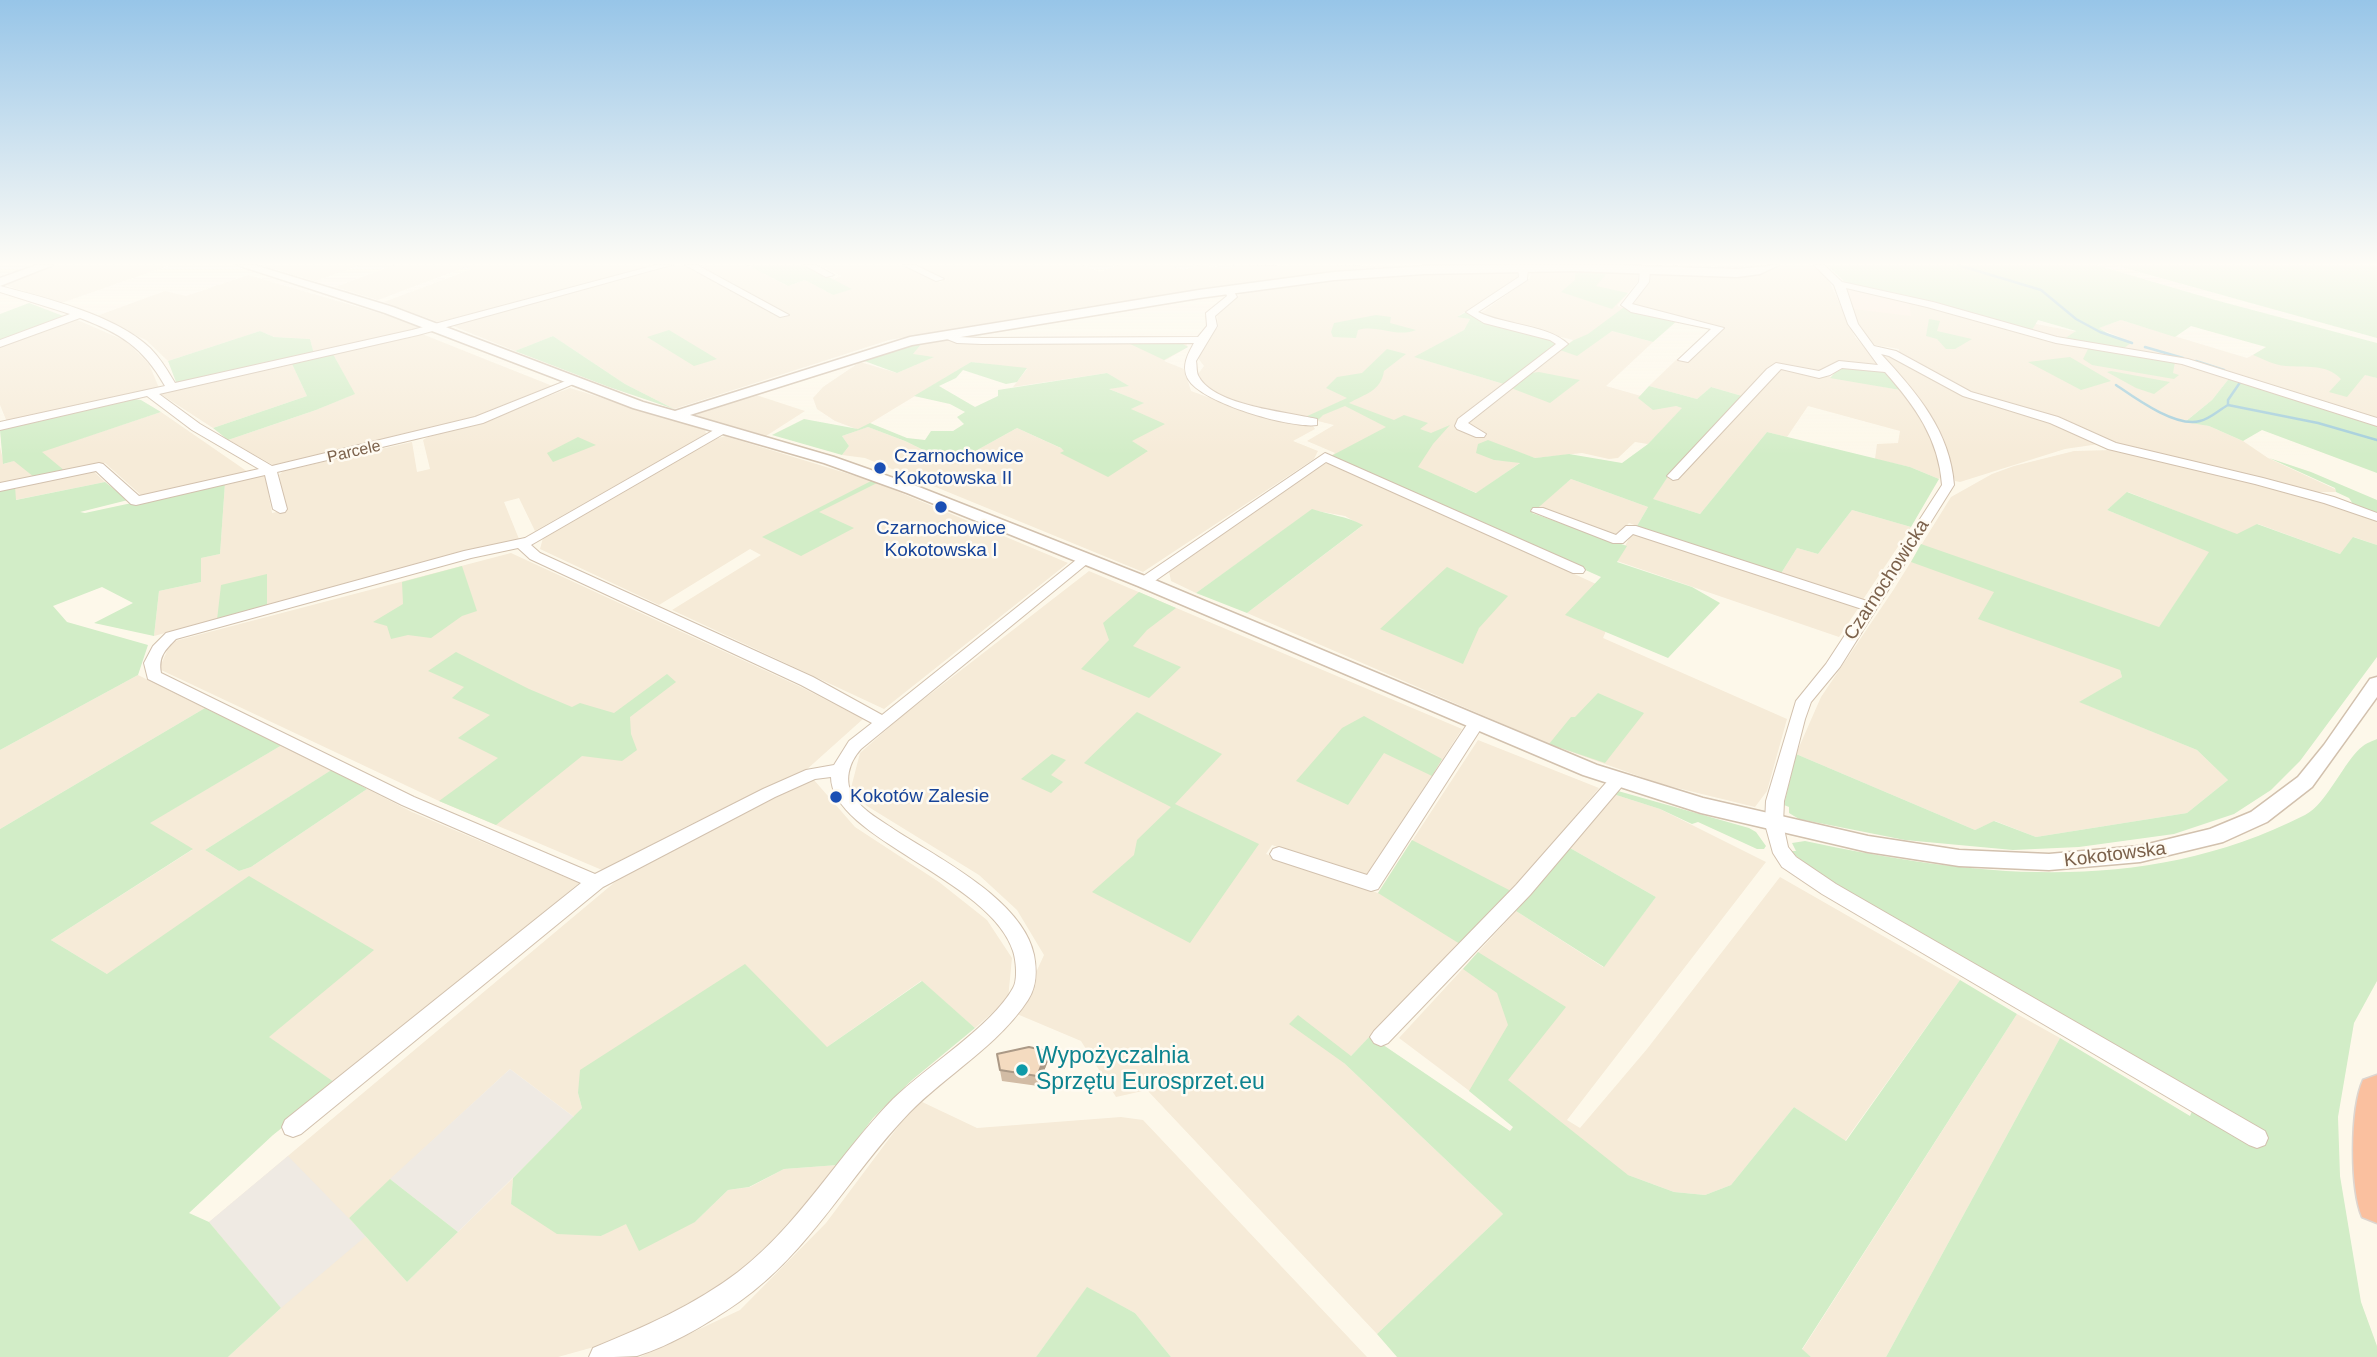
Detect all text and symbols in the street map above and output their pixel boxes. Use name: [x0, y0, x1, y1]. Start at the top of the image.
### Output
street label: Parcele: [325, 437, 383, 467]
place label: Czarnochowice Kokotowska II: [894, 446, 1024, 490]
marker: Czarnochowice Kokotowska II: [872, 460, 888, 476]
marker: Czarnochowice Kokotowska I: [933, 499, 949, 515]
street label: Czarnochowicka: [1839, 515, 1935, 645]
place label: Czarnochowice Kokotowska I: [876, 518, 1006, 562]
place label: Kokotów Zalesie: [850, 786, 989, 808]
marker: Kokotów Zalesie: [828, 789, 844, 805]
street label: Kokotowska: [2063, 837, 2167, 873]
place label: Wypożyczalnia Sprzętu Eurosprzet.eu: [1036, 1043, 1265, 1097]
marker: Wypożyczalnia Sprzętu Eurosprzet.eu: [1014, 1062, 1030, 1078]

